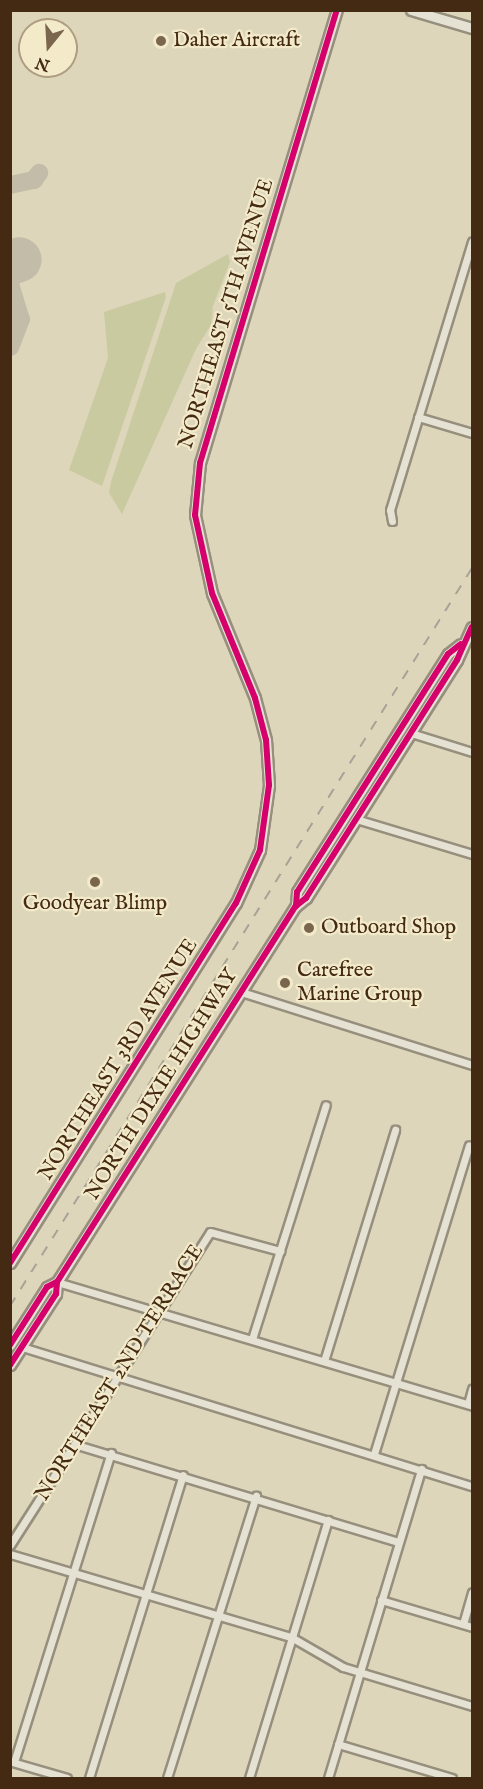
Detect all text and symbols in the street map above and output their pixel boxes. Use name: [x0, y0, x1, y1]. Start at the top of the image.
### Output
north arrow: [18, 18, 78, 78]
place label: Daher Aircraft: [173, 28, 300, 54]
marker: Daher Aircraft: [154, 34, 168, 48]
text: N: [33, 52, 53, 75]
street label: NORTHEAST 5TH AVENUE: [174, 176, 280, 452]
marker: Goodyear Blimp: [88, 875, 102, 889]
place label: Goodyear Blimp: [23, 891, 167, 917]
place label: Outboard Shop: [321, 915, 456, 941]
marker: Outboard Shop: [302, 921, 316, 935]
street label: NORTHEAST 3RD AVENUE: [34, 934, 204, 1186]
place label: Carefree Marine Group: [297, 958, 422, 1008]
street label: NORTH DIXIE HIGHWAY: [80, 965, 244, 1205]
marker: Carefree Marine Group: [278, 976, 292, 990]
street label: NORTHEAST 2ND TERRACE: [30, 1240, 210, 1506]

